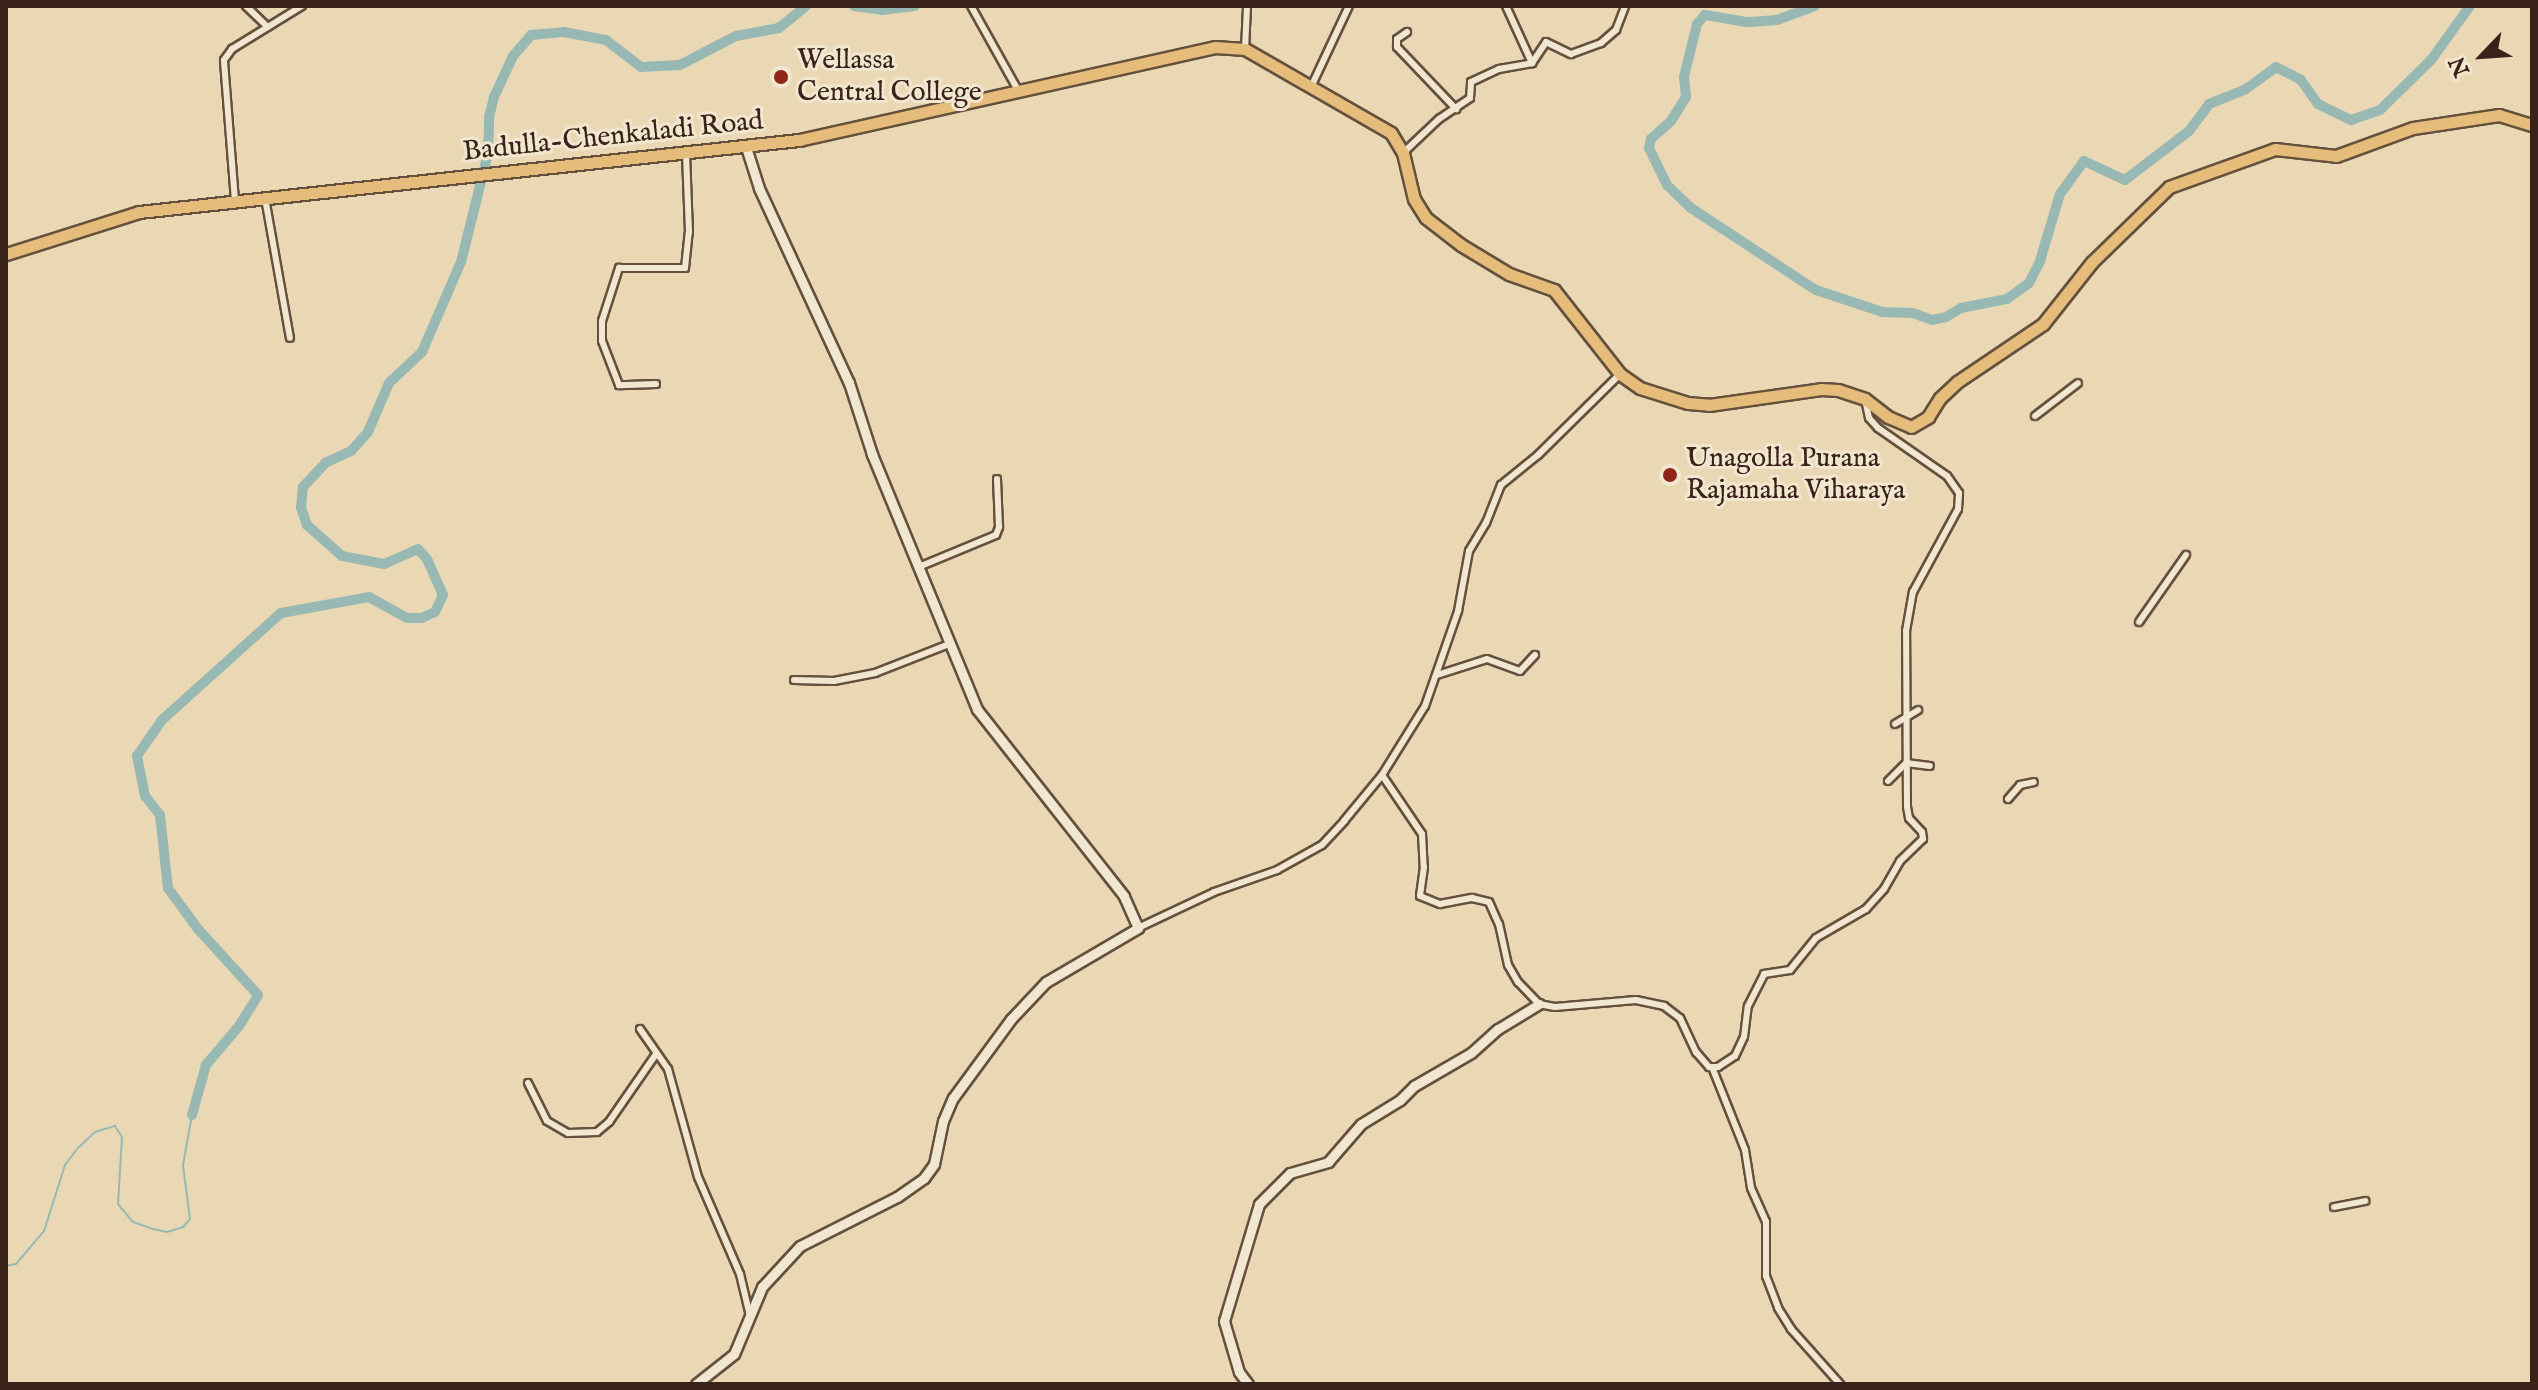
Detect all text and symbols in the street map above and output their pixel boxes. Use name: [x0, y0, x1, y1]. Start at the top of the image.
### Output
north arrow: [2442, 16, 2522, 96]
place label: Wellassa Central College: [797, 44, 982, 110]
text: N: [2444, 52, 2477, 81]
marker: Wellassa Central College: [772, 68, 790, 86]
street label: Badulla-Chenkaladi Road: [461, 105, 765, 169]
place label: Unagolla Purana Rajamaha Viharaya: [1686, 442, 1905, 508]
marker: Unagolla Purana Rajamaha Viharaya: [1661, 466, 1679, 484]

